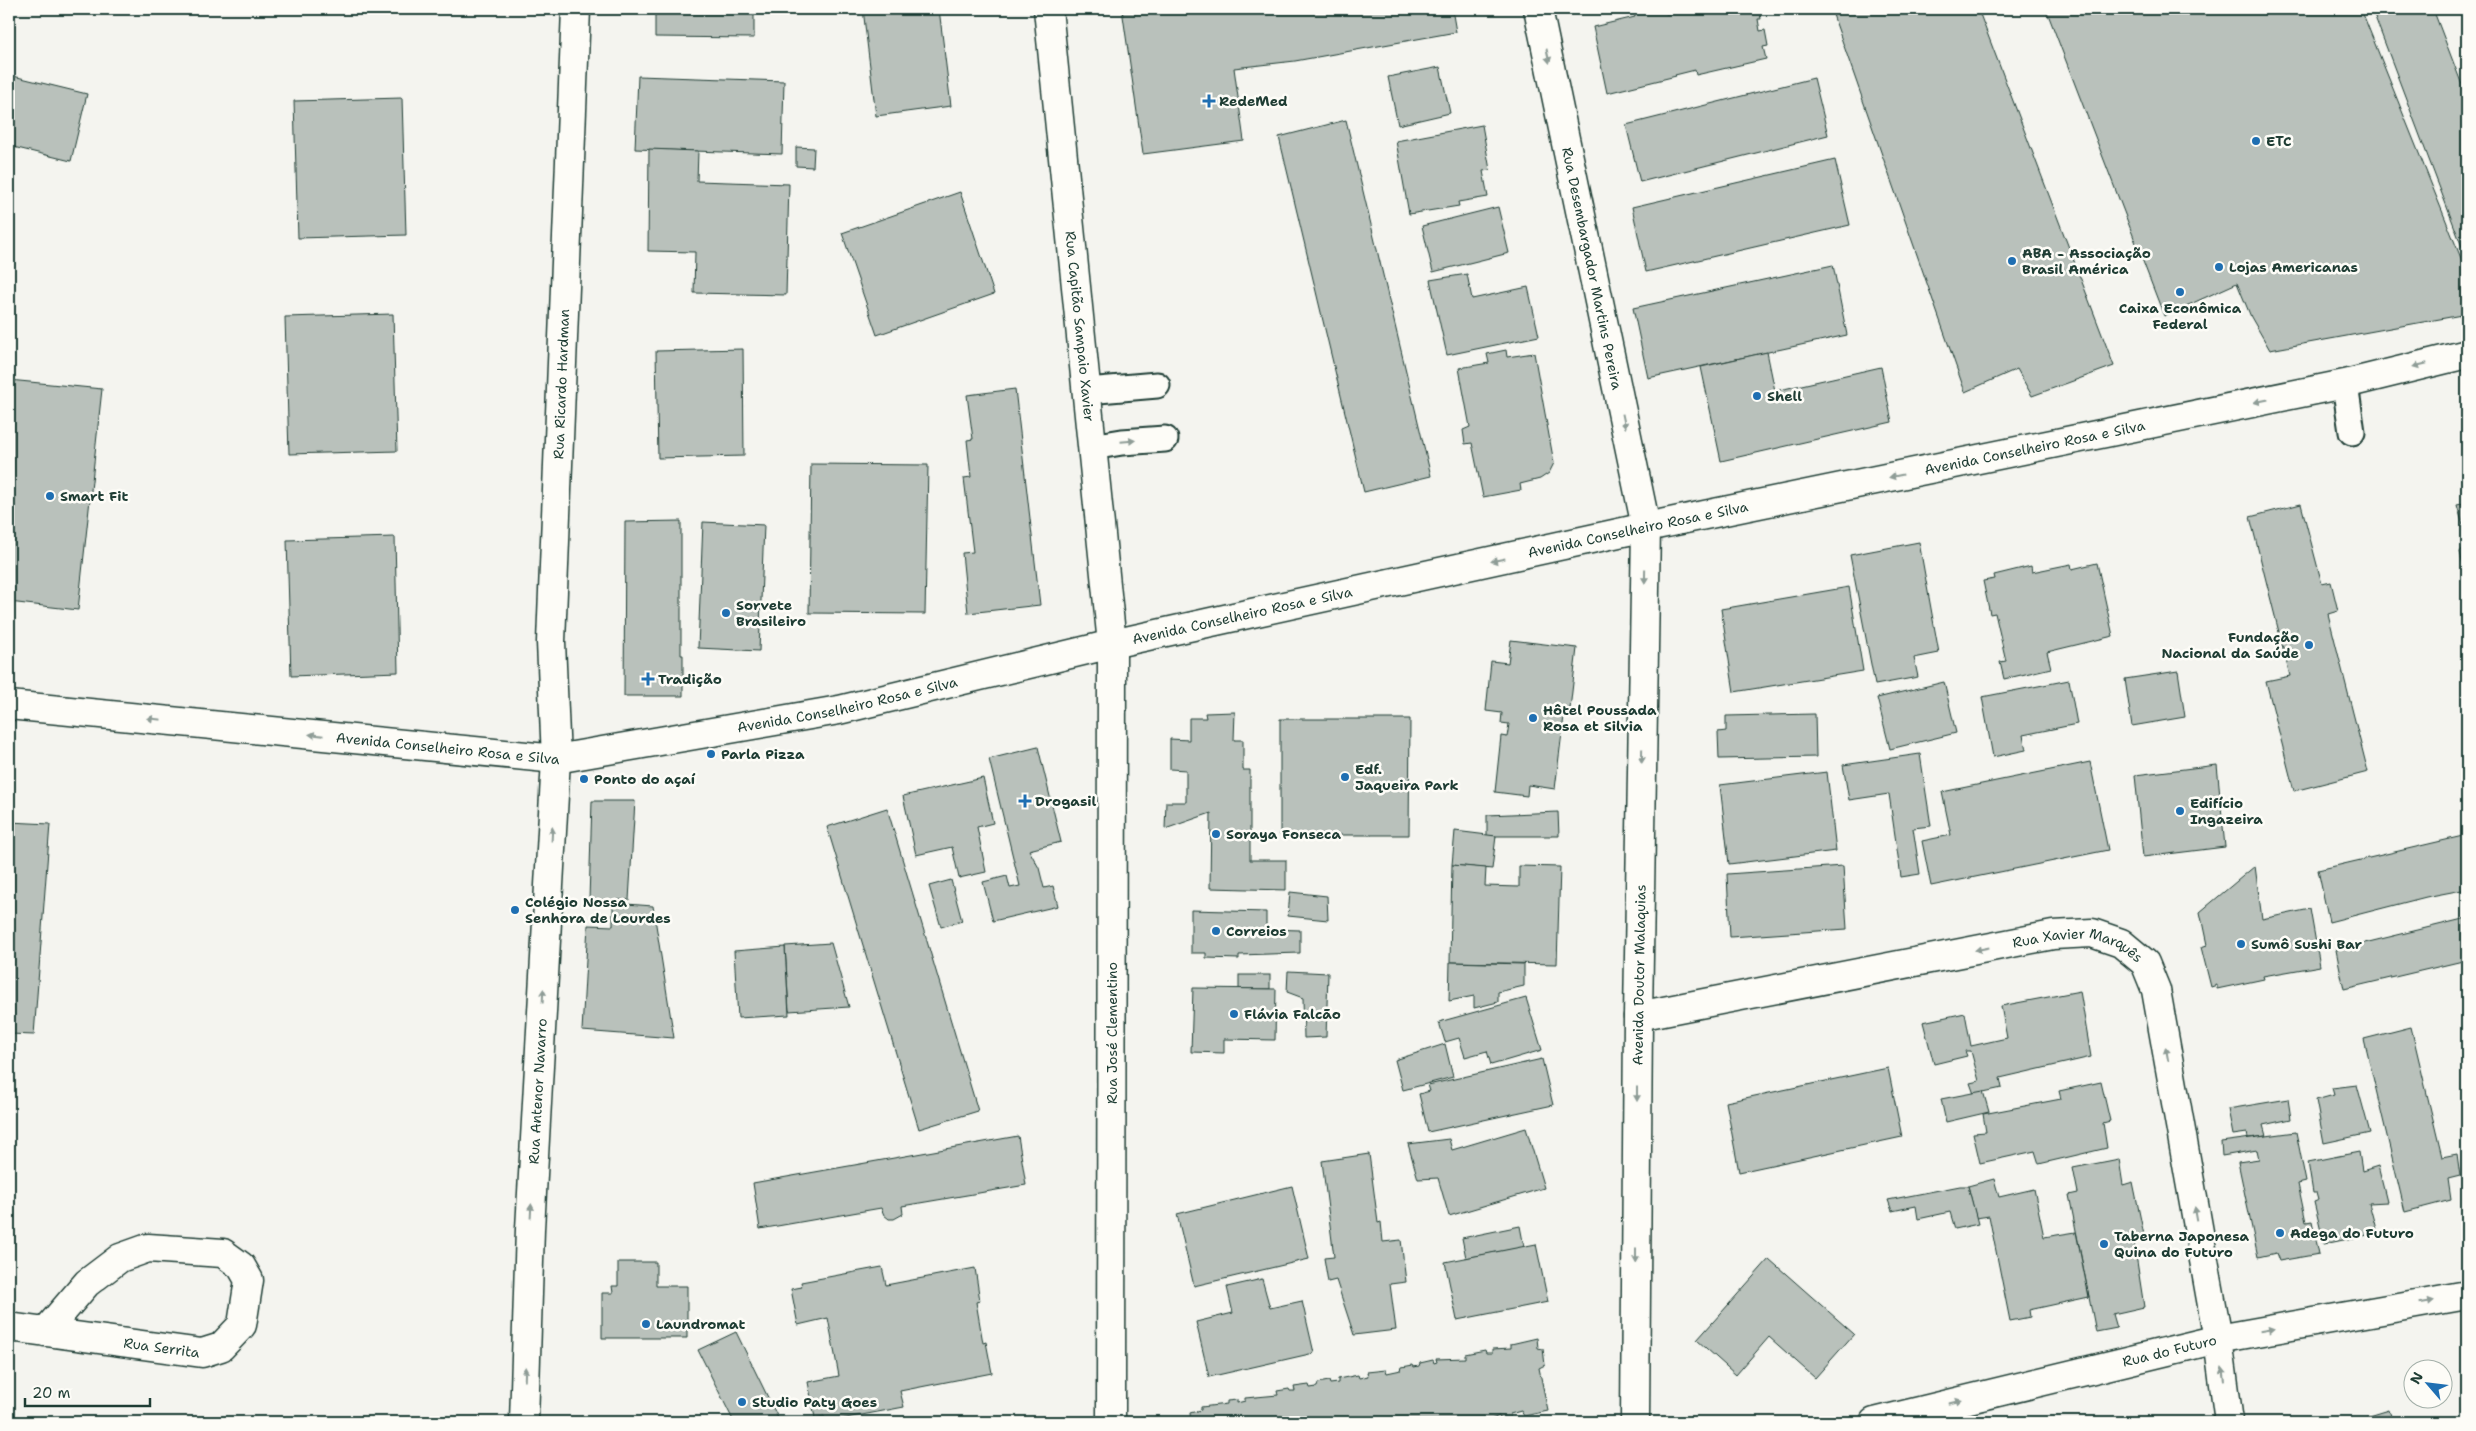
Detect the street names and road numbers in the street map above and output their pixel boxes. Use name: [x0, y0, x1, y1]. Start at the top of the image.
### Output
street label: Rua Desembargador Martins Pereira: [1558, 146, 1626, 392]
street label: Rua Capitão Sampaio Xavier: [1061, 230, 1099, 423]
street label: Rua Ricardo Hardman: [549, 308, 573, 460]
street label: Avenida Conselheiro Rosa e Silva: [1923, 416, 2147, 479]
street label: Avenida Conselheiro Rosa e Silva: [1526, 497, 1750, 562]
street label: Avenida Conselheiro Rosa e Silva: [1130, 582, 1354, 648]
street label: Avenida Conselheiro Rosa e Silva: [736, 673, 960, 736]
street label: Avenida Conselheiro Rosa e Silva: [335, 728, 561, 768]
street label: Avenida Doutor Malaquias: [1628, 884, 1650, 1066]
street label: Rua Xavier Marquês: [2011, 924, 2147, 966]
street label: Rua José Clementino: [1103, 962, 1121, 1104]
street label: Rua Antenor Navarro: [525, 1018, 551, 1165]
street label: Rua do Futuro: [2121, 1331, 2218, 1371]
street label: Rua Serrita: [122, 1334, 201, 1362]

